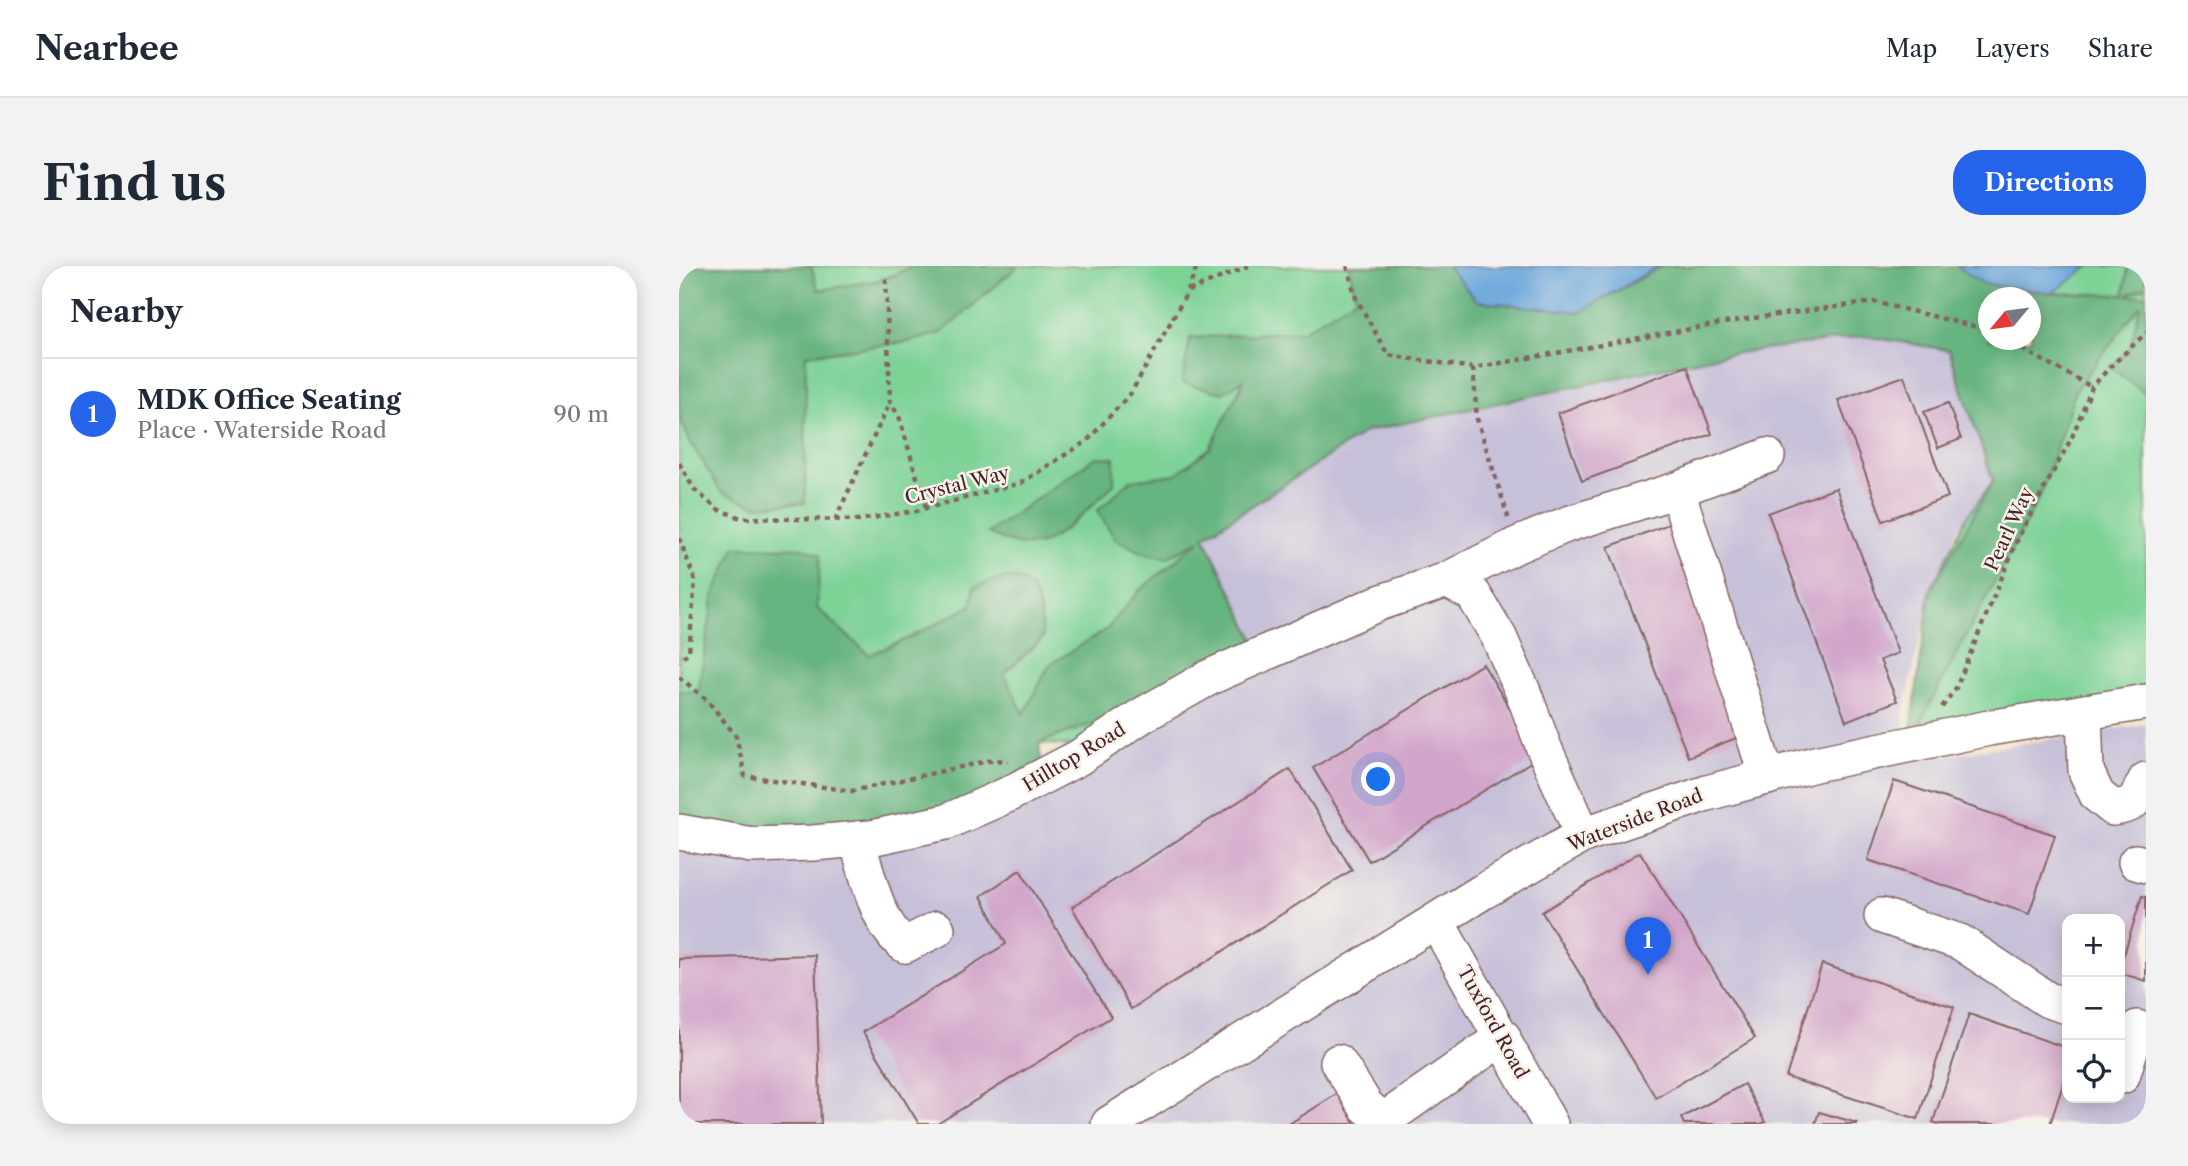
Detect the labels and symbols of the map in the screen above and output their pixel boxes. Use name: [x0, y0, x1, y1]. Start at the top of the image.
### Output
north arrow: [1978, 287, 2041, 350]
street label: Crystal Way: [902, 461, 1012, 509]
street label: Pearl Way: [1980, 483, 2039, 575]
street label: Hilltop Road: [1019, 717, 1130, 797]
your location: [1361, 762, 1395, 796]
street label: Waterside Road: [1563, 784, 1706, 857]
pin: 1: [1625, 917, 1671, 975]
street label: Tuxford Road: [1452, 961, 1534, 1083]

